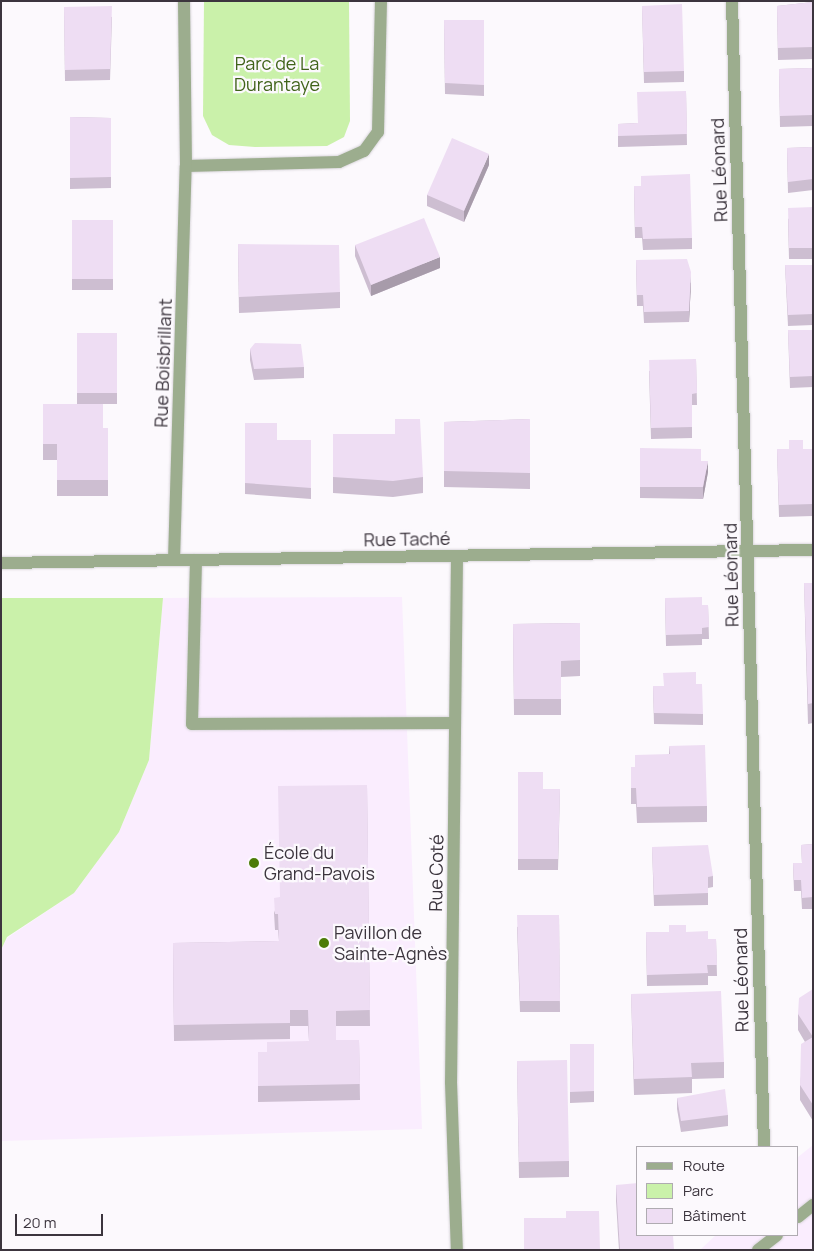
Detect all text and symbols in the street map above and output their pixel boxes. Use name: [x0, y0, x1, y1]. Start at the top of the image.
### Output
park label: Parc de La Durantaye: [234, 53, 320, 96]
street label: Rue Léonard: [706, 118, 732, 222]
street label: Rue Boisbrillant: [150, 298, 176, 428]
street label: Rue Léonard: [719, 523, 743, 627]
street label: Rue Taché: [363, 527, 451, 551]
street label: Rue Coté: [425, 834, 447, 912]
place label: École du Grand-Pavois: [264, 842, 375, 884]
marker: École du Grand-Pavois: [248, 857, 260, 869]
place label: Pavillon de Sainte-Agnès: [334, 922, 447, 964]
street label: Rue Léonard: [729, 928, 753, 1032]
marker: Pavillon de Sainte-Agnès: [318, 937, 330, 949]
legend: [636, 1146, 799, 1236]
text: Route: [683, 1155, 725, 1176]
text: Parc: [683, 1180, 714, 1201]
scale bar: [18, 1204, 105, 1236]
text: Bâtiment: [683, 1205, 746, 1226]
text: 20 m: [23, 1212, 56, 1233]

